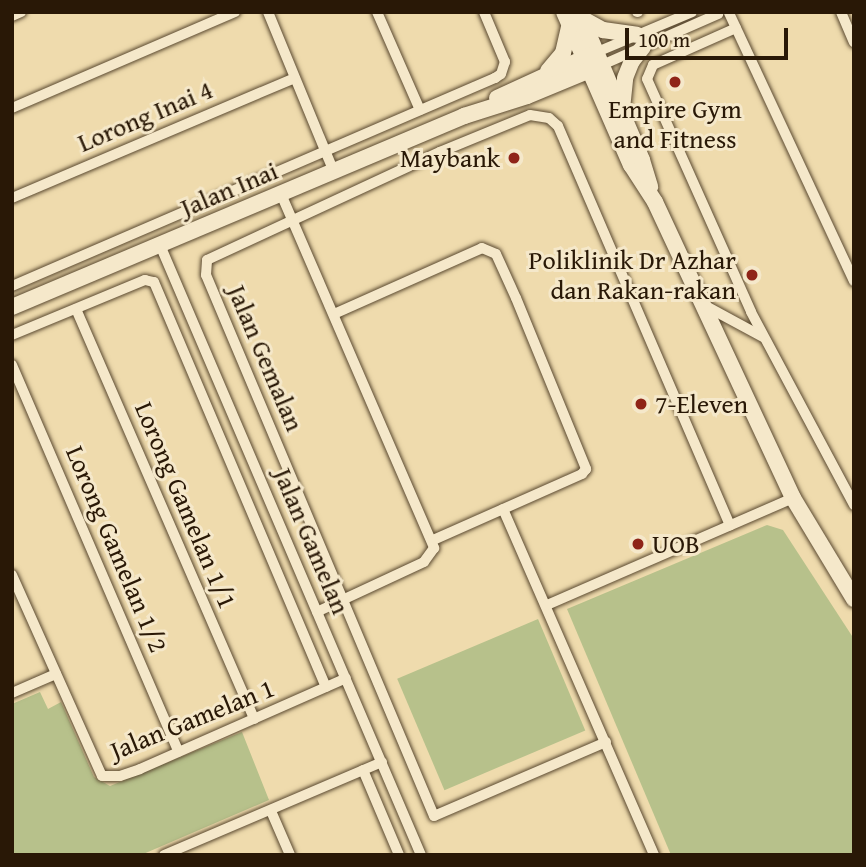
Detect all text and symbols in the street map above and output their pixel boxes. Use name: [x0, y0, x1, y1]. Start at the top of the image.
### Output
scale bar: [628, 14, 791, 58]
text: 100 m: [638, 24, 690, 55]
street label: Lorong Inai 4: [73, 74, 217, 158]
marker: Empire Gym and Fitness: [667, 74, 683, 90]
place label: Empire Gym and Fitness: [608, 93, 742, 154]
place label: Maybank: [400, 142, 500, 174]
marker: Maybank: [506, 150, 522, 166]
street label: Jalan Inai: [176, 155, 282, 223]
place label: Poliklinik Dr Azhar dan Rakan-rakan: [529, 244, 736, 306]
marker: Poliklinik Dr Azhar dan Rakan-rakan: [742, 265, 762, 285]
street label: Jalan Gemalan: [221, 280, 311, 436]
place label: 7-Eleven: [655, 388, 748, 420]
marker: 7-Eleven: [633, 396, 649, 412]
street label: Lorong Gamelan 1/1: [128, 397, 244, 613]
street label: Lorong Gamelan 1/2: [59, 441, 175, 657]
street label: Jalan Gamelan: [267, 463, 357, 619]
place label: UOB: [652, 528, 700, 560]
marker: UOB: [630, 536, 646, 552]
street label: Jalan Gamelan 1: [106, 672, 278, 766]

